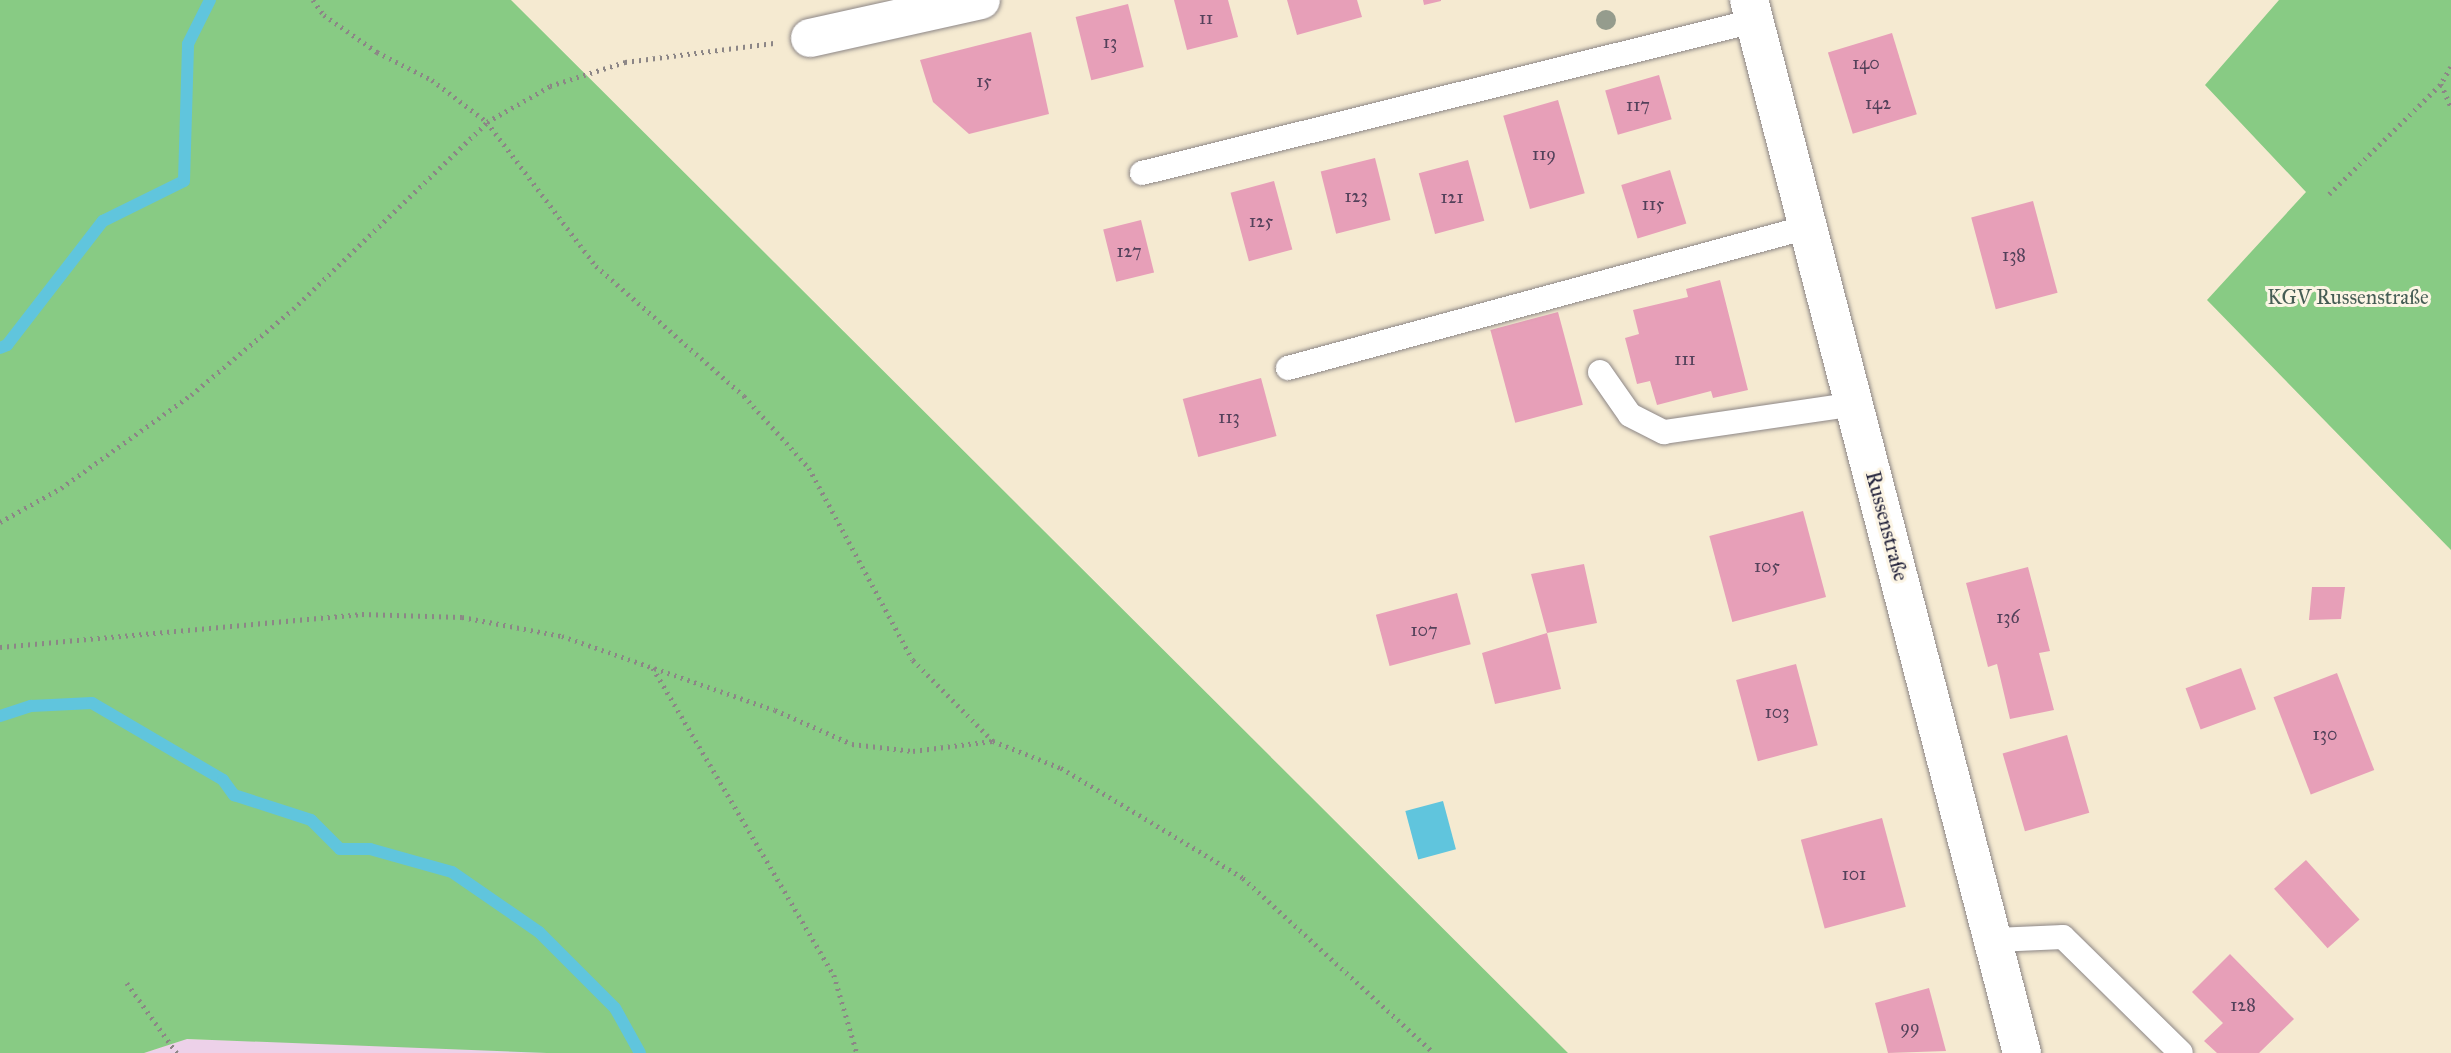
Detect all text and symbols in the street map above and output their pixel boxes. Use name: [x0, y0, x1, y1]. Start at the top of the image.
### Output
house number: 11: [1199, 7, 1213, 29]
house number: 13: [1103, 31, 1117, 53]
house number: 140: [1852, 52, 1880, 74]
house number: 15: [976, 70, 992, 92]
house number: 142: [1865, 92, 1891, 114]
house number: 117: [1626, 94, 1650, 116]
house number: 119: [1532, 143, 1556, 165]
house number: 123: [1344, 185, 1368, 207]
house number: 121: [1440, 186, 1464, 208]
house number: 115: [1642, 193, 1664, 215]
house number: 125: [1249, 210, 1273, 232]
house number: 127: [1116, 240, 1142, 262]
house number: 138: [2002, 244, 2026, 266]
park label: KGV Russenstraße: [2267, 284, 2429, 310]
house number: 111: [1674, 348, 1696, 370]
house number: 113: [1218, 406, 1240, 428]
street label: Russenstraße: [1860, 468, 1914, 584]
house number: 105: [1754, 555, 1780, 577]
house number: 136: [1996, 606, 2020, 628]
house number: 107: [1410, 619, 1438, 641]
house number: 103: [1765, 701, 1789, 723]
house number: 130: [2313, 723, 2337, 745]
house number: 101: [1842, 863, 1866, 885]
house number: 128: [2230, 994, 2256, 1016]
house number: 99: [1900, 1016, 1920, 1038]

